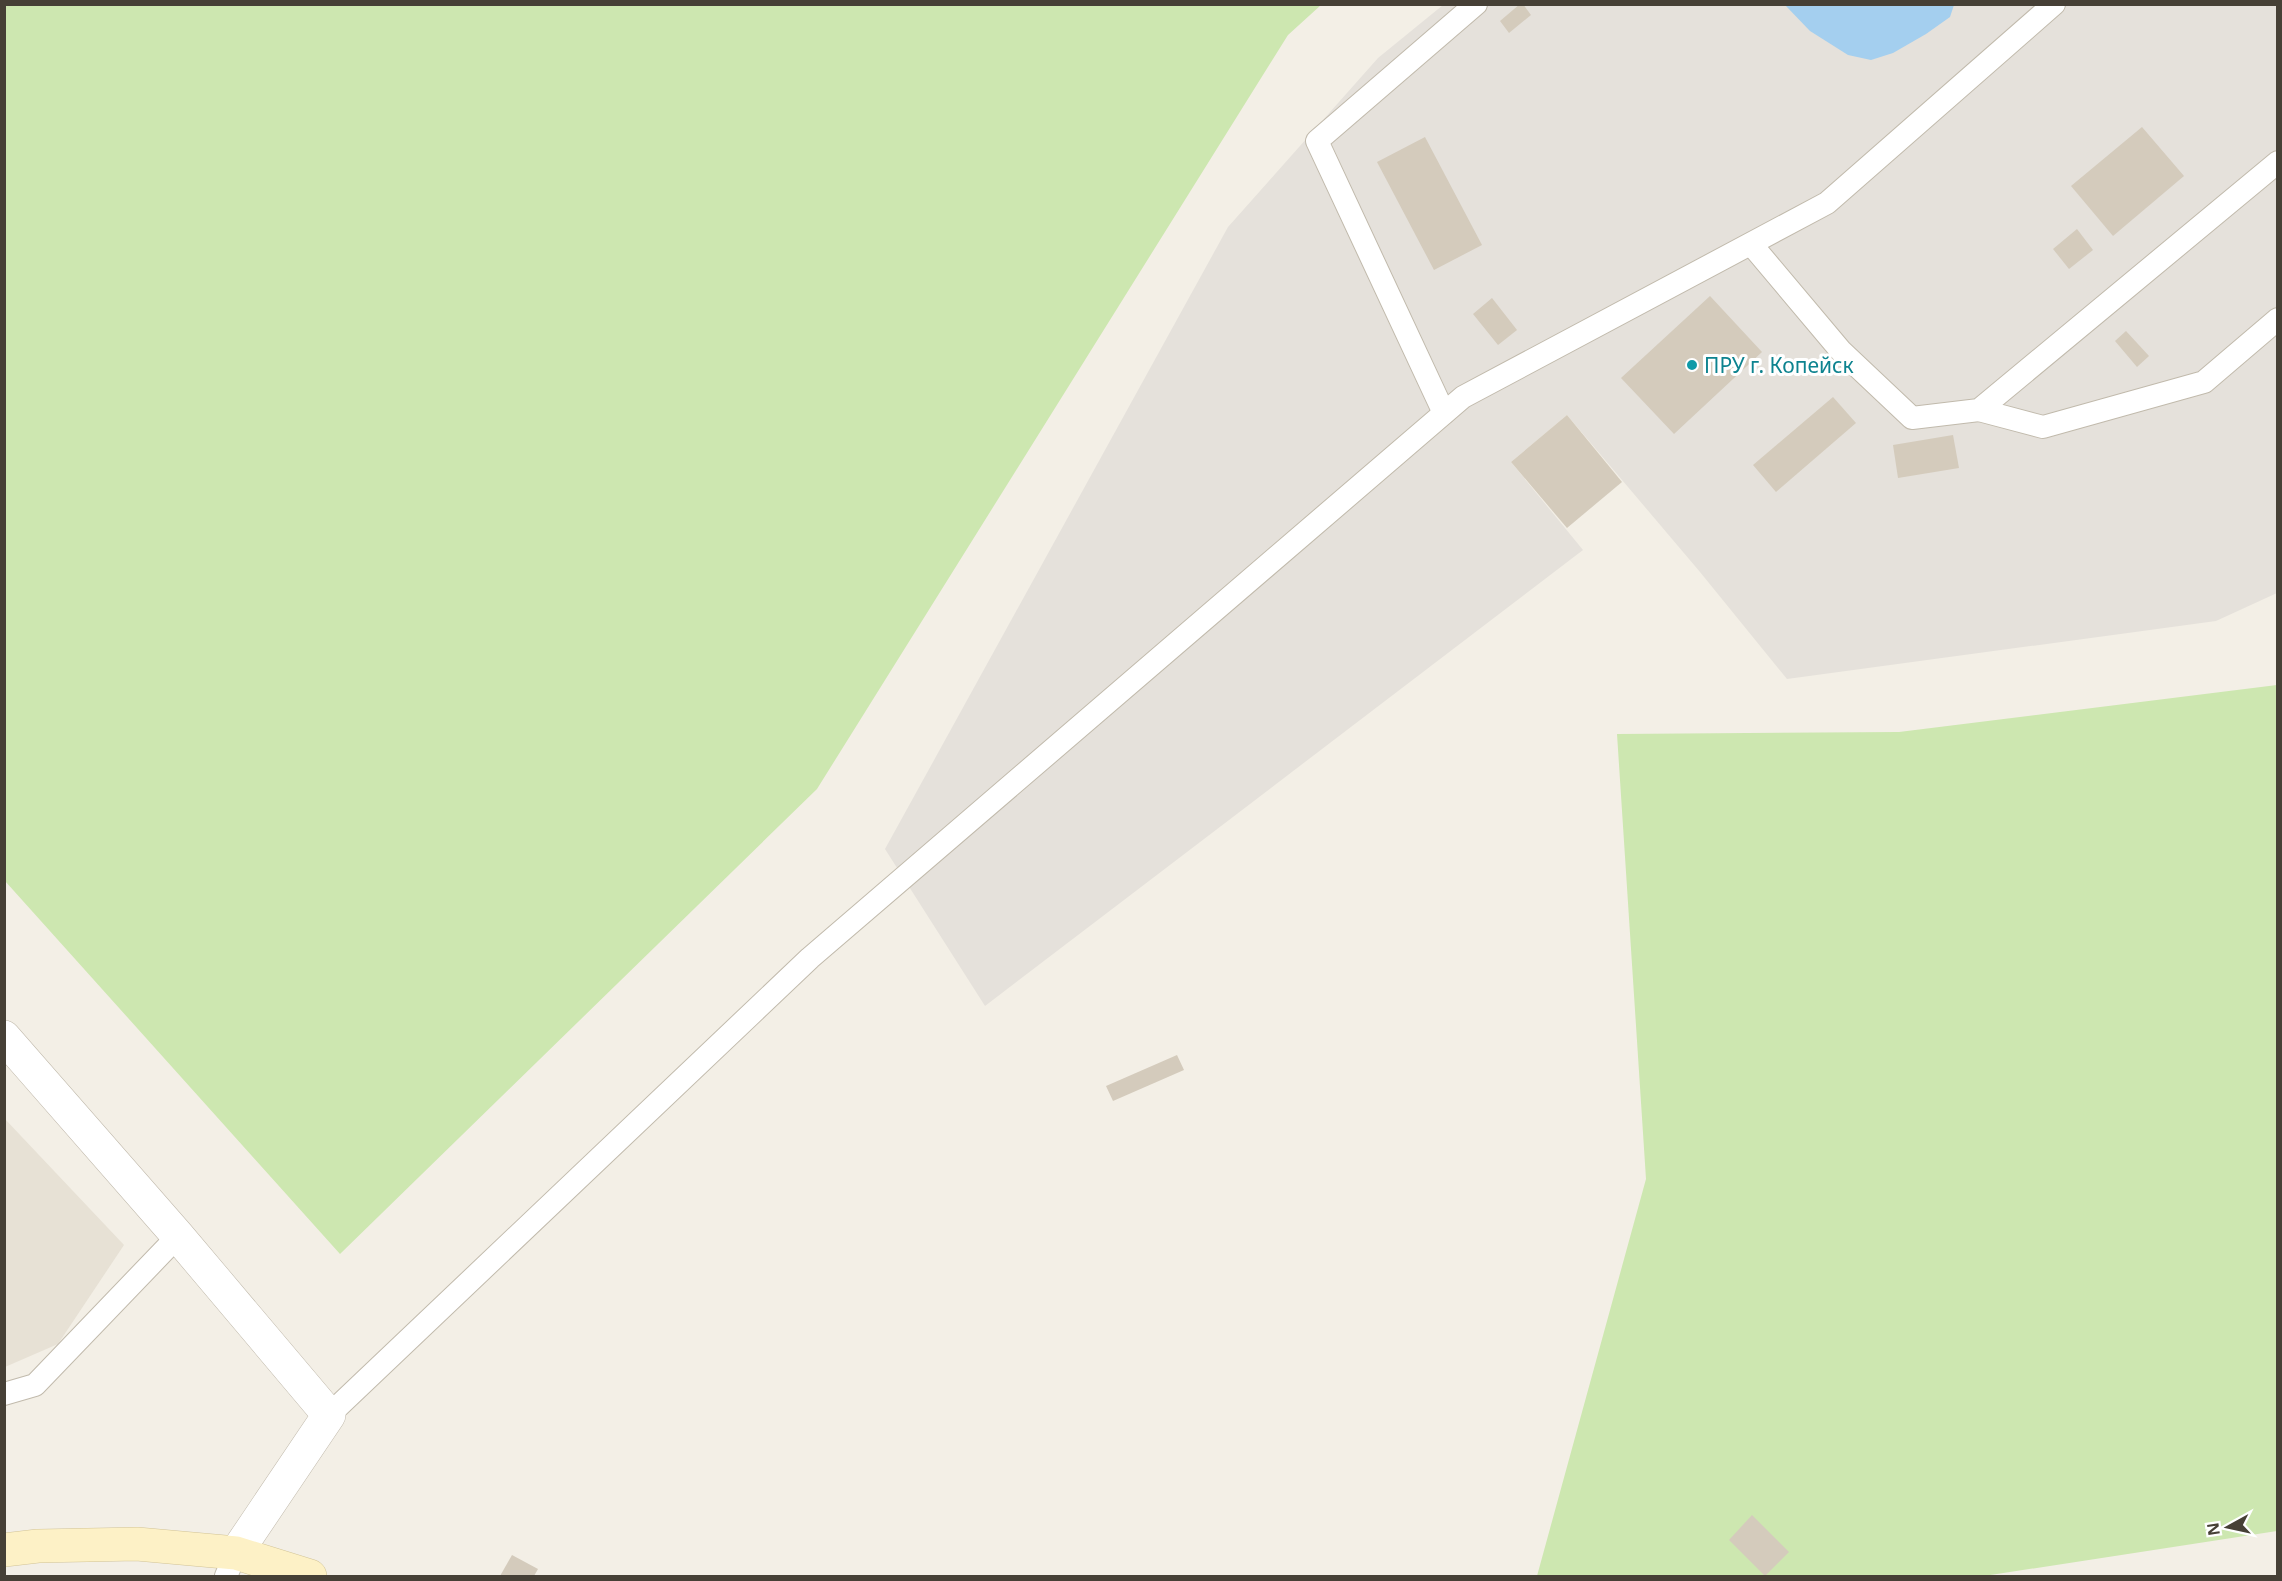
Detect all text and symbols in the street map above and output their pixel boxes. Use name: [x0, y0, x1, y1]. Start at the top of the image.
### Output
place label: ПРУ г. Копейск: [1704, 351, 1854, 379]
marker: ПРУ г. Копейск: [1685, 358, 1699, 372]
north arrow: [2198, 1497, 2258, 1557]
text: N: [2201, 1521, 2225, 1537]

